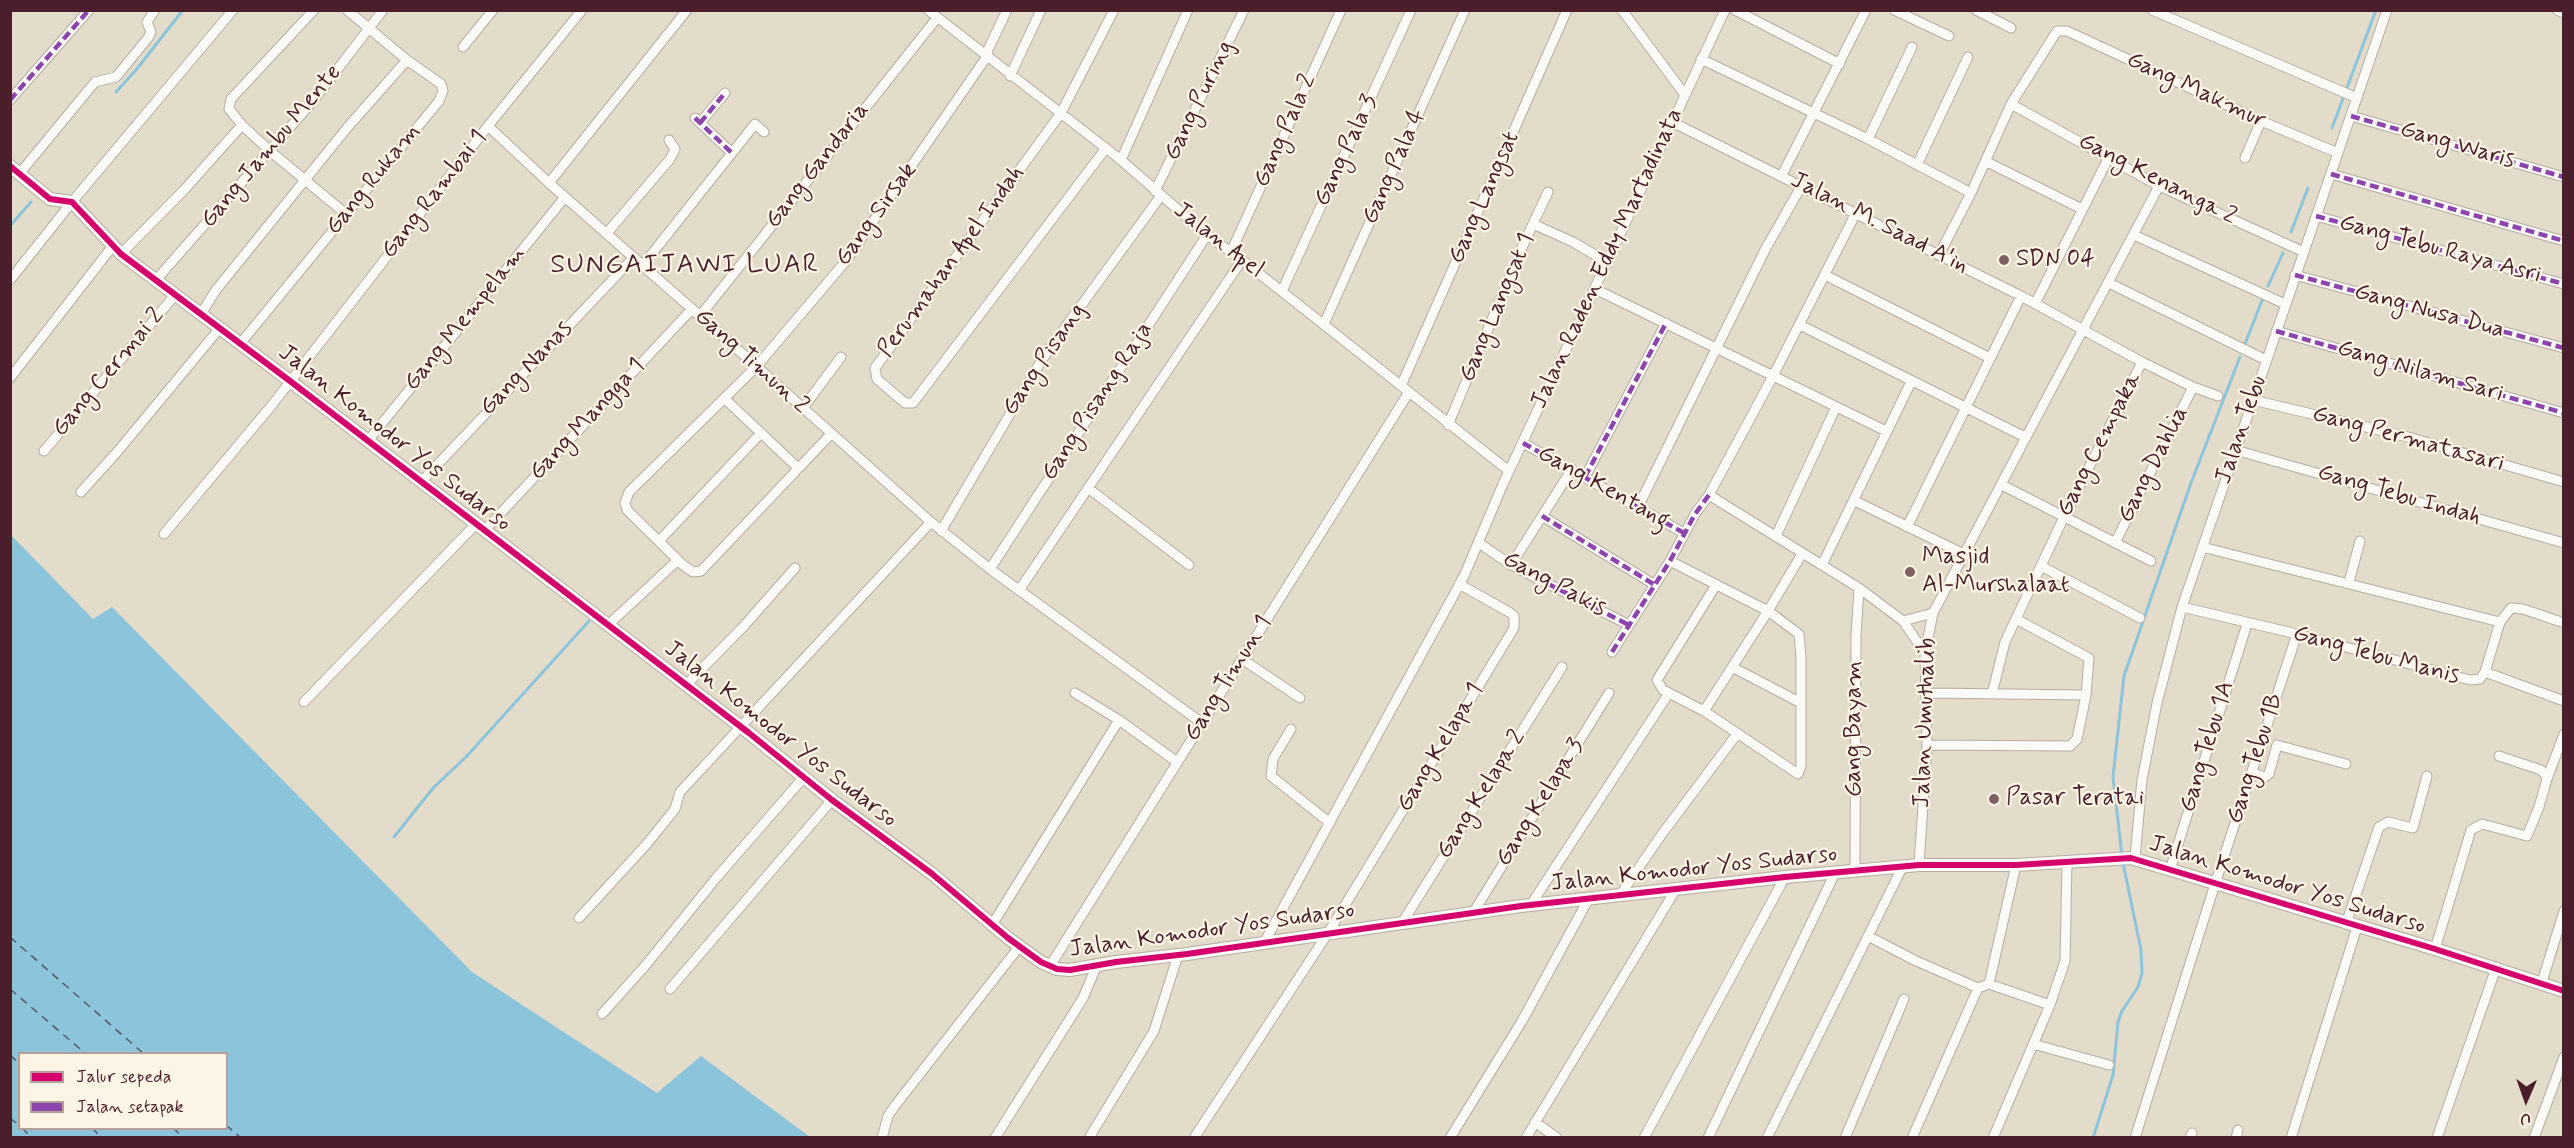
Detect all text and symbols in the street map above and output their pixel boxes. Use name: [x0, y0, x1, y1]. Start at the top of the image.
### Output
street label: Gang Puring: [1159, 36, 1241, 166]
street label: Gang Makmur: [2121, 46, 2271, 136]
street label: Gang Jambu Mente: [195, 60, 349, 234]
street label: Gang Pala 2: [1248, 70, 1324, 192]
street label: Gang Pala 3: [1309, 91, 1385, 211]
street label: Gang Gandaria: [760, 97, 876, 235]
street label: Jalan Raden Eddy Martadinata: [1526, 104, 1690, 414]
street label: Gang Pala 4: [1357, 105, 1433, 229]
street label: Gang Waris: [2396, 116, 2518, 176]
street label: Gang Rukam: [320, 118, 428, 242]
street label: Gang Rambai 1: [376, 125, 494, 265]
street label: Gang Langsat: [1443, 128, 1527, 268]
street label: Gang Kenanga 2: [2073, 128, 2241, 232]
street label: Gang Sirsak: [830, 158, 924, 272]
street label: Perumahan Apel Indah: [873, 160, 1031, 364]
street label: Jalan M. Saad A'in: [1785, 167, 1973, 281]
street label: Jalan Apel: [1167, 197, 1269, 285]
street label: Gang Tebu Raya Asri: [2336, 209, 2544, 291]
street label: Gang Langsat 1: [1454, 229, 1542, 387]
street label: Gang Mempelam: [399, 241, 533, 397]
place label: SDN 04: [2016, 246, 2095, 274]
district label: SUNGAIJAWI LUAR: [554, 250, 816, 282]
marker: SDN 04: [1997, 253, 2011, 267]
street label: Gang Nusa Dua: [2351, 278, 2507, 346]
street label: Gang Pisang: [997, 298, 1093, 422]
street label: Gang Cermai 2: [47, 303, 171, 443]
street label: Gang Timun 2: [688, 303, 814, 421]
street label: Gang Nanas: [475, 315, 579, 423]
street label: Gang Pisang Raja: [1036, 317, 1160, 487]
street label: Gang Nilam Sari: [2334, 335, 2506, 409]
street label: Jalan Komodor Yos Sudarso: [272, 339, 516, 539]
street label: Gang Mangga 1: [524, 353, 652, 487]
street label: Gang Cempaka: [2051, 368, 2149, 522]
street label: Jalan Tebu: [2210, 372, 2274, 488]
street label: Gang Permatasari: [2309, 401, 2507, 479]
street label: Gang Dahlia: [2112, 402, 2196, 528]
street label: Gang Kentang: [1532, 440, 1674, 536]
street label: Gang Tebu Indah: [2314, 459, 2484, 533]
place label: Masjid Al-Murshalaat: [1922, 544, 2069, 600]
street label: Gang Pakis: [1497, 546, 1611, 624]
marker: Masjid Al-Murshalaat: [1903, 565, 1917, 579]
street label: Gang Timun 1: [1179, 611, 1279, 747]
street label: Gang Tebu Manis: [2290, 620, 2462, 692]
street label: Jalan Komodor Yos Sudarso: [658, 635, 902, 835]
street label: Jalan Umuthalib: [1909, 637, 1943, 809]
street label: Gang Bayam: [1841, 661, 1869, 797]
street label: Gang Kelapa 1: [1391, 678, 1491, 818]
street label: Gang Tebu 1A: [2174, 678, 2242, 816]
street label: Gang Tebu 1B: [2221, 690, 2291, 828]
street label: Gang Kelapa 2: [1431, 725, 1533, 865]
street label: Gang Kelapa 3: [1490, 734, 1592, 872]
place label: Pasar Teratai: [2006, 785, 2144, 813]
marker: Pasar Teratai: [1987, 792, 2001, 806]
street label: Jalan Komodor Yos Sudarso: [2145, 830, 2429, 942]
street label: Jalan Komodor Yos Sudarso: [1549, 841, 1839, 899]
street label: Jalan Komodor Yos Sudarso: [1068, 897, 1356, 965]
legend: [18, 1052, 228, 1130]
text: Jalur sepeda: [76, 1065, 172, 1089]
north arrow: [2496, 1070, 2556, 1130]
text: Jalan setapak: [76, 1095, 184, 1119]
text: U: [2520, 1108, 2531, 1129]

